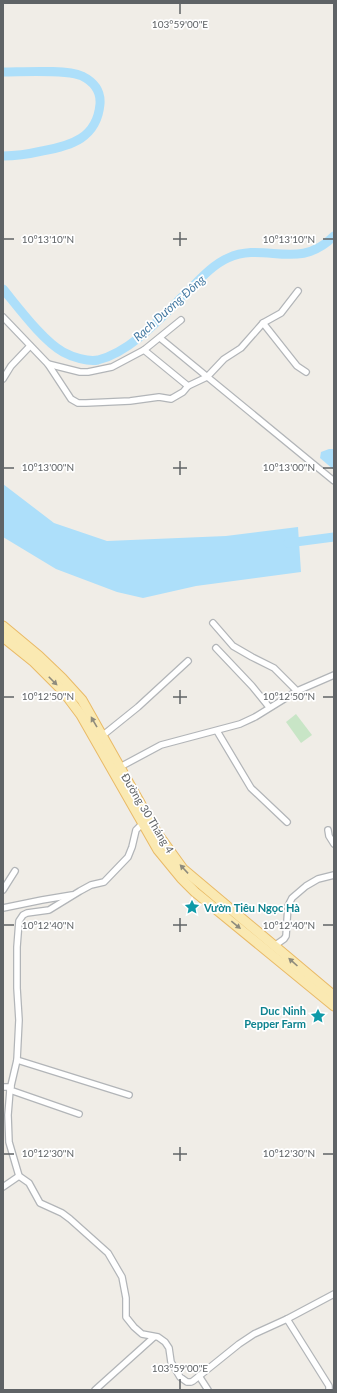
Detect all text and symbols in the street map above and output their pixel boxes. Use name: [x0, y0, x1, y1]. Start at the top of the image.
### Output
text: 103°59'00"E: [152, 18, 208, 30]
text: 10°13'10"N: [22, 233, 74, 245]
text: 10°13'10"N: [263, 233, 315, 245]
water label: Rạch Dương Đông: [130, 272, 208, 344]
text: 10°13'00"N: [22, 461, 74, 473]
text: 10°13'00"N: [263, 461, 315, 473]
one-way arrow: [48, 676, 58, 686]
text: 10°12'50"N: [22, 690, 74, 702]
text: 10°12'50"N: [263, 690, 315, 702]
one-way arrow: [91, 716, 98, 728]
street label: Đường 30 Tháng 4: [119, 771, 177, 856]
one-way arrow: [179, 864, 189, 874]
place icon: Vườn Tiêu Ngọc Hà: [183, 898, 201, 916]
place label: Vườn Tiêu Ngọc Hà: [203, 901, 300, 914]
text: 10°12'40"N: [22, 919, 74, 931]
text: 10°12'40"N: [263, 919, 315, 931]
one-way arrow: [231, 921, 242, 929]
one-way arrow: [288, 958, 298, 967]
place label: Duc Ninh Pepper Farm: [244, 1004, 306, 1030]
place icon: Duc Ninh Pepper Farm: [309, 1007, 327, 1025]
text: 10°12'30"N: [22, 1147, 74, 1159]
text: 10°12'30"N: [263, 1147, 315, 1159]
text: 103°59'00"E: [152, 1362, 208, 1374]

